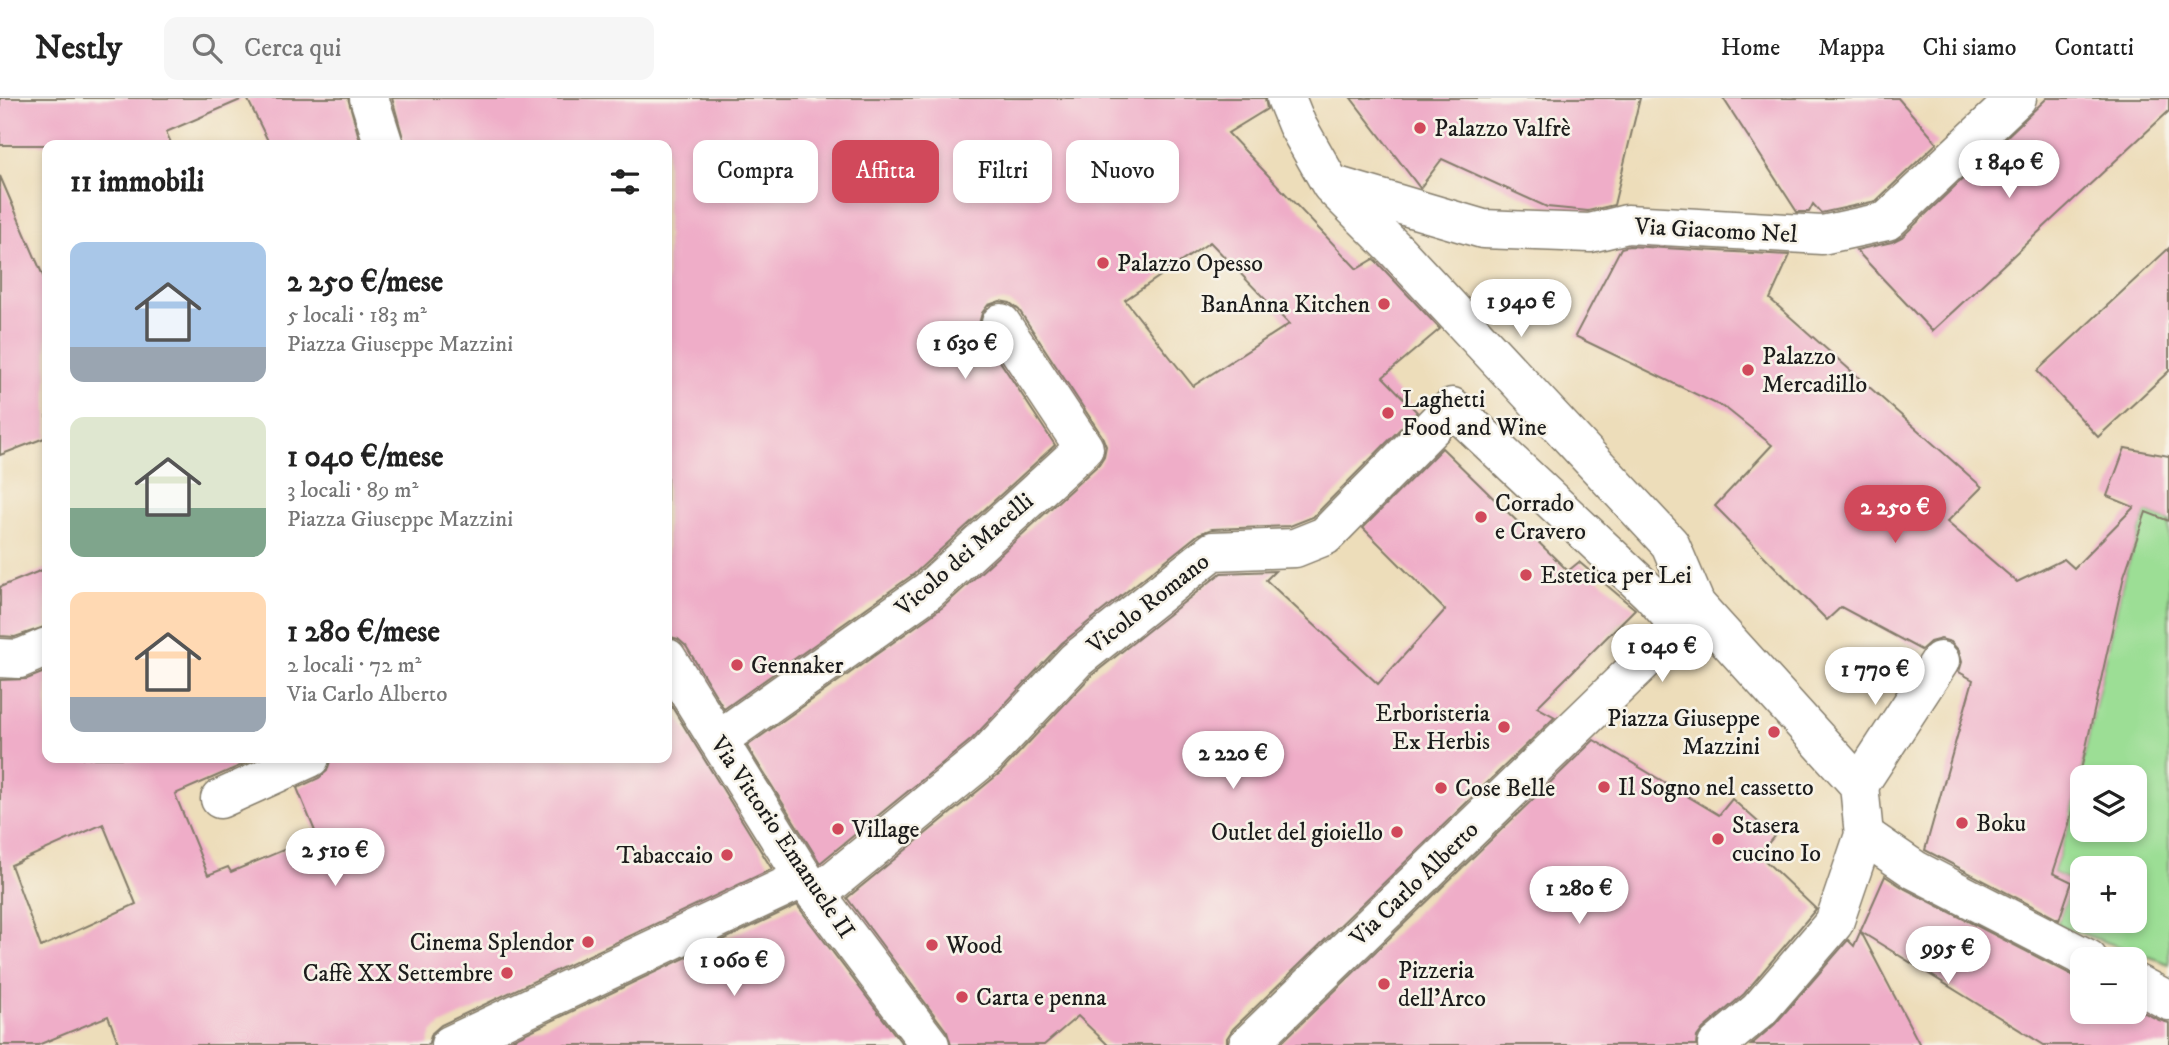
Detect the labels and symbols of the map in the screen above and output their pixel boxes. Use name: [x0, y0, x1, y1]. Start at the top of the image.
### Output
place label: Palazzo Valfrè: [1434, 114, 1571, 144]
marker: Palazzo Valfrè: [1412, 120, 1428, 136]
pin: 1 840 €: [1944, 140, 2074, 200]
street label: Via Giacomo Nel: [1633, 212, 1799, 250]
place label: Palazzo Opesso: [1117, 249, 1263, 279]
marker: Palazzo Opesso: [1095, 255, 1111, 271]
pin: 1 940 €: [1456, 280, 1586, 339]
place label: BanAnna Kitchen: [1200, 290, 1370, 320]
marker: BanAnna Kitchen: [1376, 296, 1392, 312]
pin: 1 630 €: [900, 322, 1030, 381]
place label: Palazzo Mercadillo: [1762, 342, 1867, 400]
marker: Palazzo Mercadillo: [1740, 362, 1756, 378]
place label: Laghetti Food and Wine: [1402, 385, 1547, 443]
marker: Laghetti Food and Wine: [1380, 405, 1396, 421]
pin: 2 250 €: [1830, 486, 1960, 545]
street label: Vicolo dei Macelli: [889, 487, 1040, 624]
place label: Corrado e Cravero: [1495, 489, 1586, 547]
marker: Corrado e Cravero: [1473, 509, 1489, 525]
street label: Vicolo Romano: [1081, 547, 1216, 661]
place label: Estetica per Lei: [1540, 561, 1692, 591]
marker: Estetica per Lei: [1518, 567, 1534, 583]
pin: 1 040 €: [1597, 624, 1727, 684]
pin: 1 770 €: [1810, 648, 1940, 707]
place label: Gennaker: [751, 651, 844, 681]
marker: Gennaker: [729, 657, 745, 673]
place label: Erboristeria Ex Herbis: [1375, 699, 1491, 757]
place label: Piazza Giuseppe Mazzini: [1607, 704, 1760, 762]
marker: Erboristeria Ex Herbis: [1496, 719, 1512, 735]
marker: Piazza Giuseppe Mazzini: [1766, 724, 1782, 740]
street label: Via Vittorio Emanuele II: [703, 730, 861, 945]
pin: 2 220 €: [1168, 732, 1298, 791]
place label: Il Sogno nel cassetto: [1618, 773, 1814, 803]
place label: Cose Belle: [1455, 774, 1555, 804]
marker: Il Sogno nel cassetto: [1596, 779, 1612, 795]
marker: Cose Belle: [1433, 780, 1449, 796]
place label: Boku: [1976, 809, 2026, 839]
place label: Stasera cucino Io: [1732, 811, 1821, 869]
place label: Village: [851, 815, 919, 845]
street label: Via Carlo Alberto: [1343, 815, 1485, 953]
marker: Boku: [1954, 815, 1970, 831]
place label: Outlet del gioiello: [1211, 818, 1383, 848]
marker: Village: [830, 821, 846, 837]
marker: Outlet del gioiello: [1389, 824, 1405, 840]
pin: 2 510 €: [270, 828, 400, 888]
marker: Stasera cucino Io: [1710, 831, 1726, 847]
place label: Tabaccaio: [617, 841, 713, 871]
marker: Tabaccaio: [719, 847, 735, 863]
pin: 1 280 €: [1514, 866, 1644, 926]
pin: 995 €: [1899, 926, 1997, 986]
place label: Cinema Splendor: [410, 928, 574, 958]
place label: Wood: [945, 931, 1002, 961]
marker: Cinema Splendor: [580, 934, 596, 950]
marker: Wood: [924, 937, 940, 953]
pin: 1 060 €: [669, 939, 799, 998]
place label: Pizzeria dell'Arco: [1398, 956, 1486, 1014]
place label: Caffè XX Settembre: [303, 959, 493, 989]
marker: Caffè XX Settembre: [499, 965, 515, 981]
marker: Pizzeria dell'Arco: [1376, 976, 1392, 992]
place label: Carta e penna: [976, 983, 1107, 1013]
marker: Carta e penna: [954, 989, 970, 1005]

